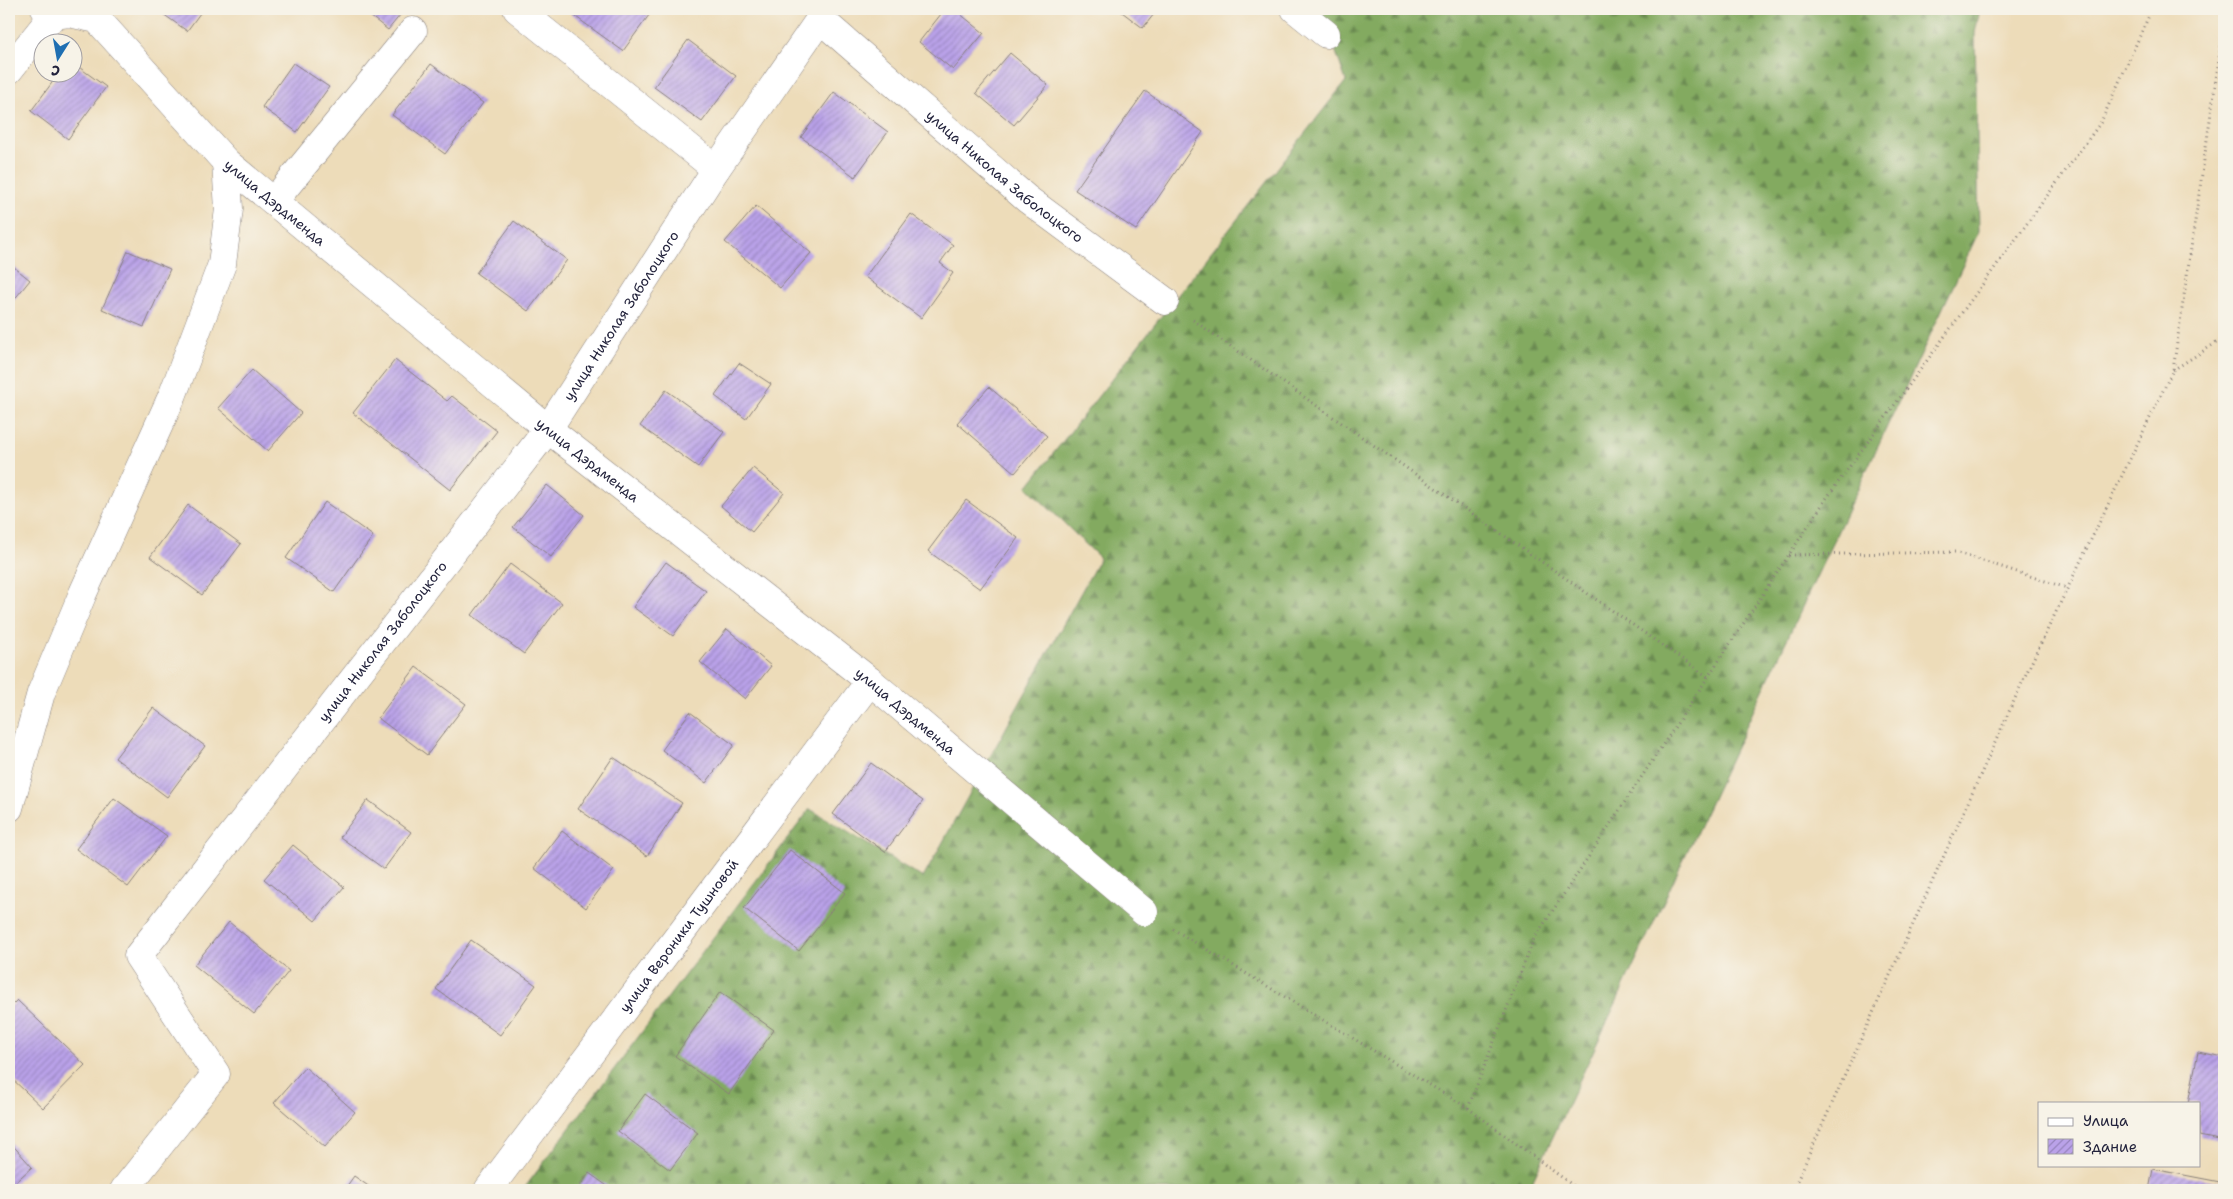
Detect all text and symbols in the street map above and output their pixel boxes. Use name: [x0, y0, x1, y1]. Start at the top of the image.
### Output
north arrow: [32, 32, 82, 82]
text: С: [50, 61, 61, 80]
street label: улица Николая Заболоцкого: [922, 106, 1087, 247]
street label: улица Дэрдменда: [221, 155, 329, 250]
street label: улица Николая Заболоцкого: [560, 227, 683, 404]
street label: улица Дэрдменда: [533, 414, 643, 506]
street label: улица Николая Заболоцкого: [315, 557, 451, 726]
street label: улица Дэрдменда: [851, 664, 960, 759]
street label: улица Вероники Тушновой: [615, 855, 742, 1016]
legend: [2038, 1102, 2200, 1166]
text: Улица: [2083, 1111, 2129, 1131]
text: Здание: [2083, 1137, 2137, 1157]

